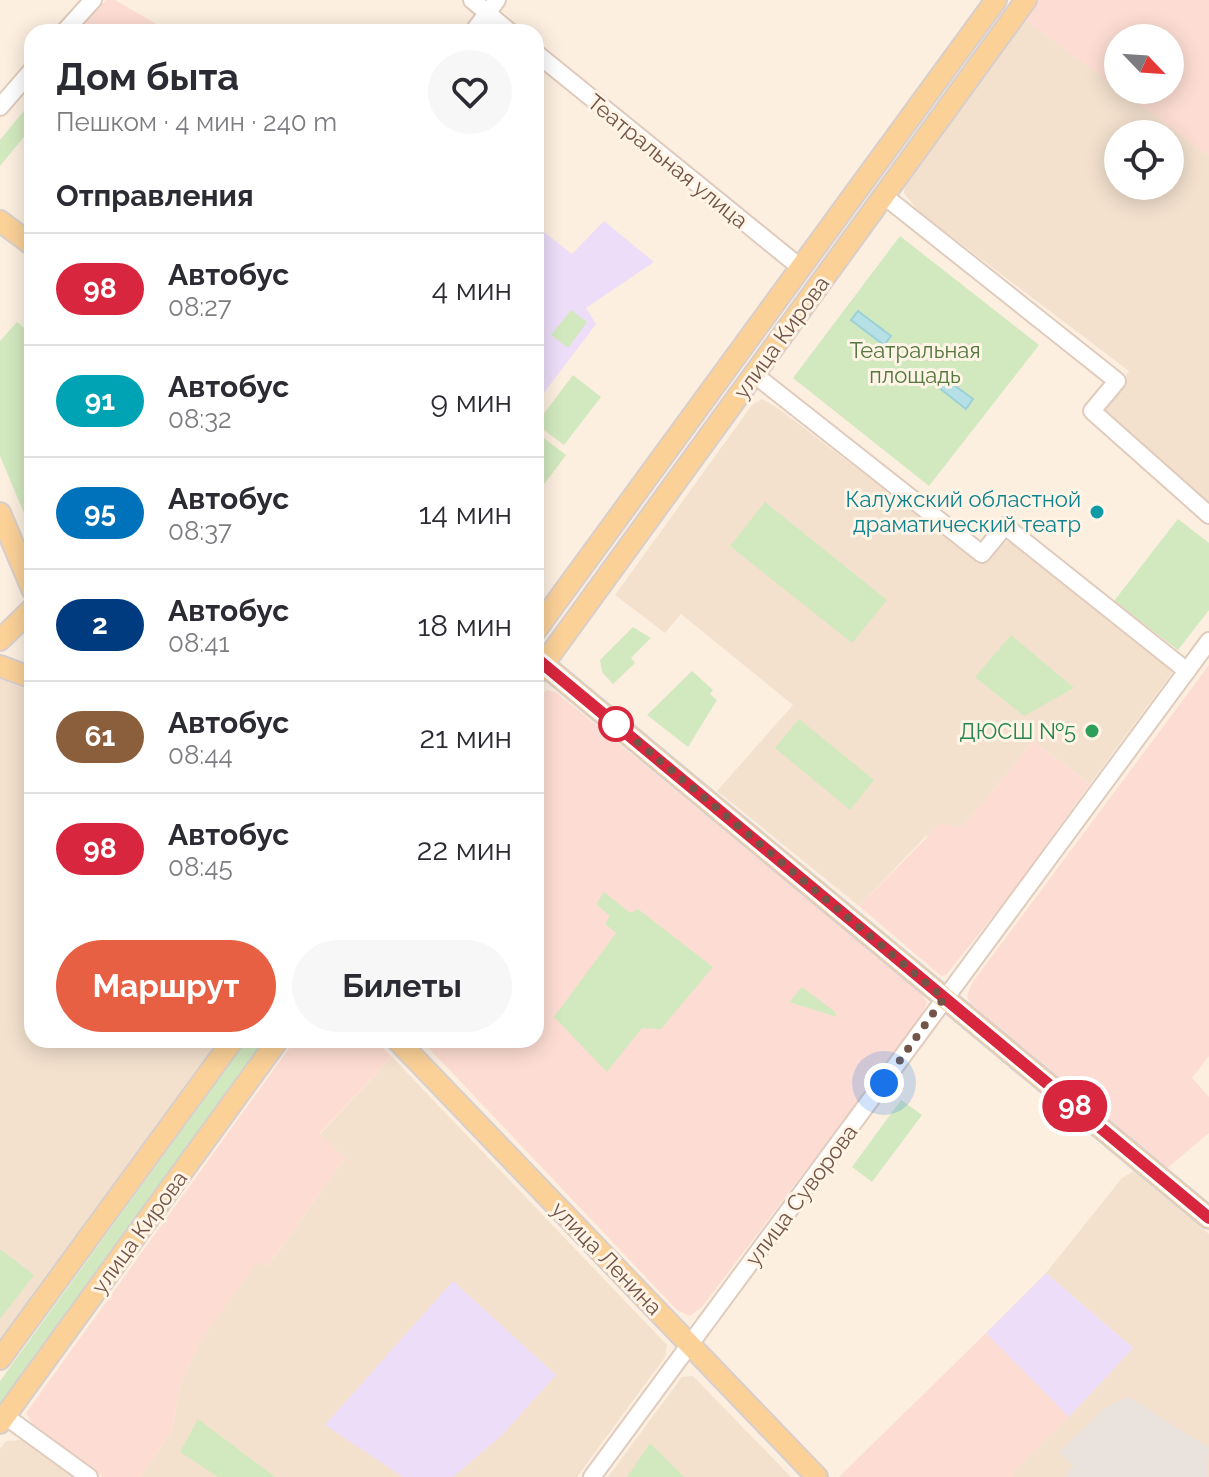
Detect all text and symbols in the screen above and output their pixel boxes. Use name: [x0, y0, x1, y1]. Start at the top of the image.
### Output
north arrow: [1104, 24, 1184, 104]
map controls: [1104, 24, 1184, 200]
button: heart: [428, 50, 512, 134]
text: Дом быта: [56, 54, 239, 99]
street label: Театральная улица: [583, 88, 753, 234]
text: Пешком · 4 мин · 240 m: [56, 107, 337, 137]
button: locate: [1104, 120, 1184, 200]
text: Отправления: [56, 178, 254, 213]
text: Автобус: [168, 257, 289, 292]
street label: улица Кирова: [728, 271, 834, 403]
text: 98: [83, 272, 117, 305]
text: 4 мин: [432, 272, 512, 307]
text: 08:27: [168, 292, 232, 322]
park label: Театральная площадь: [849, 337, 981, 388]
text: Автобус: [168, 369, 289, 404]
text: 91: [85, 384, 115, 417]
text: 9 мин: [430, 384, 512, 419]
text: 08:32: [168, 404, 232, 434]
text: Автобус: [168, 481, 289, 516]
place label: Калужский областной драматический театр: [845, 486, 1081, 537]
text: 95: [84, 496, 116, 529]
text: 14 мин: [419, 496, 512, 531]
marker: Калужский областной драматический театр: [1088, 503, 1106, 521]
text: 08:37: [168, 516, 232, 546]
text: Автобус: [168, 593, 289, 628]
text: 2: [92, 608, 108, 641]
text: 18 мин: [417, 608, 512, 643]
text: 08:41: [168, 628, 230, 658]
text: Автобус: [168, 705, 289, 740]
unlabelled marker: [599, 707, 633, 741]
place label: ДЮСШ №5: [959, 718, 1076, 744]
text: 61: [85, 720, 115, 753]
text: 21 мин: [420, 720, 512, 755]
marker: ДЮСШ №5: [1083, 722, 1101, 740]
text: 08:44: [168, 740, 233, 770]
text: Автобус: [168, 817, 289, 852]
text: 98: [83, 832, 117, 865]
text: 22 мин: [417, 832, 512, 867]
text: 08:45: [168, 852, 233, 882]
button: Маршрут: [56, 940, 276, 1032]
button: Билеты: [292, 940, 512, 1032]
your location: [864, 1063, 904, 1103]
line badge: 98: [1039, 1080, 1111, 1132]
text: 98: [1058, 1089, 1092, 1122]
street label: улица Суворова: [739, 1119, 863, 1271]
street label: улица Кирова: [86, 1166, 192, 1298]
street label: улица Ленина: [546, 1196, 668, 1320]

